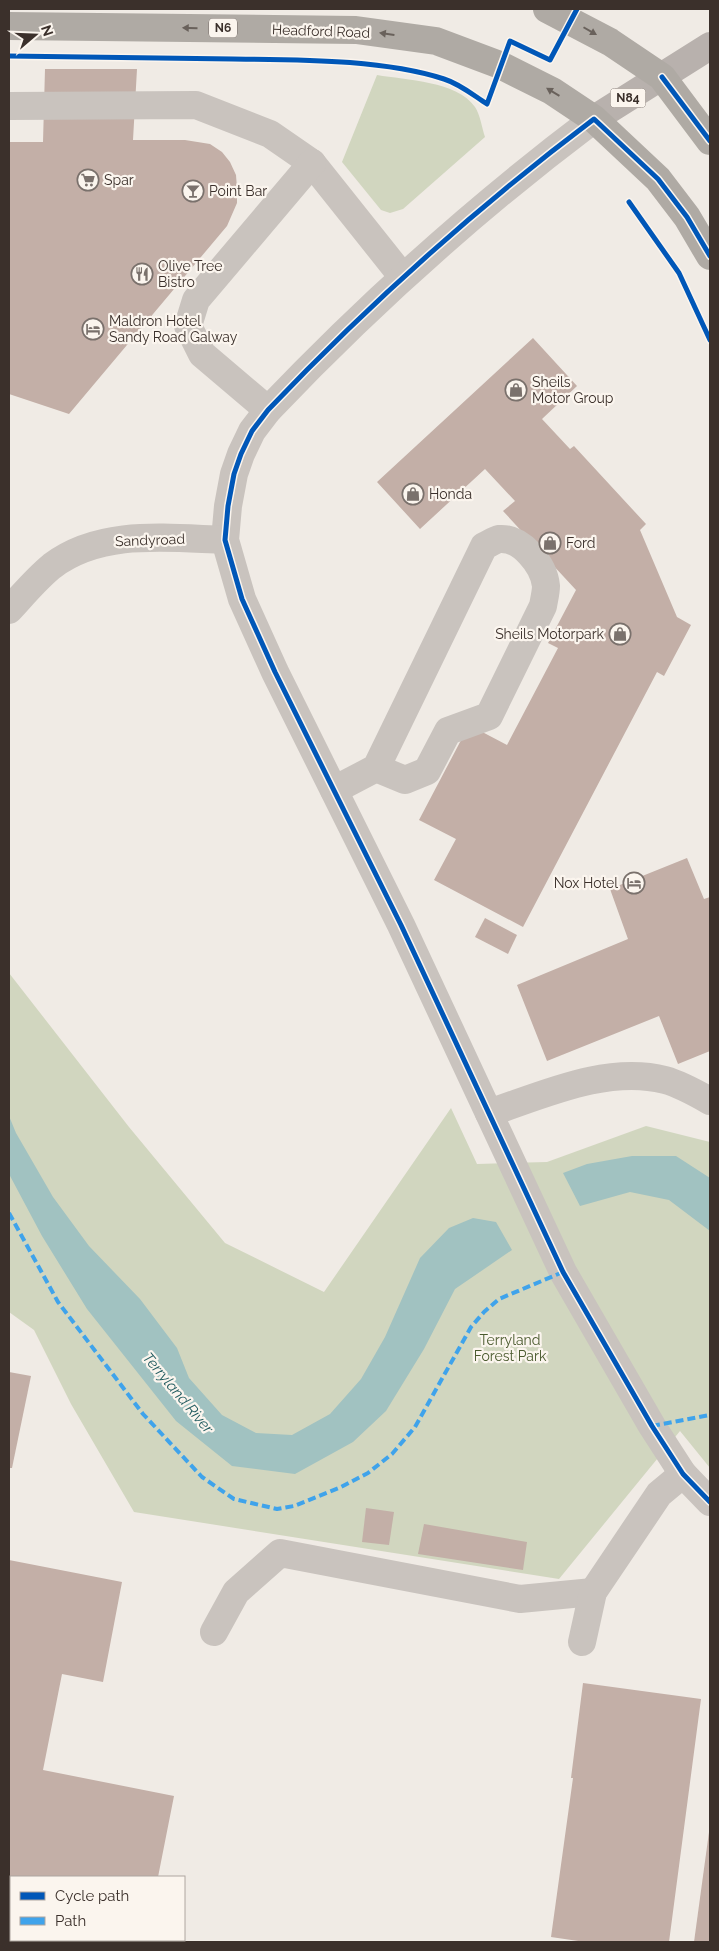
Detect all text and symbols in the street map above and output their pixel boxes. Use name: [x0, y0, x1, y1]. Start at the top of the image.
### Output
north arrow: [10, 10, 60, 60]
road number: N6: [209, 18, 237, 38]
street label: Headford Road: [272, 21, 370, 41]
text: N: [38, 23, 57, 38]
one-way arrow: [182, 24, 198, 32]
one-way arrow: [584, 26, 597, 35]
one-way arrow: [379, 30, 395, 38]
one-way arrow: [547, 88, 560, 97]
road number: N84: [610, 89, 646, 108]
supermarket icon: Spar: [76, 168, 100, 192]
place label: Spar: [104, 172, 134, 188]
bar icon: Point Bar: [181, 179, 205, 203]
place label: Point Bar: [209, 183, 267, 199]
place label: Olive Tree Bistro: [158, 258, 222, 290]
restaurant icon: Olive Tree Bistro: [130, 262, 154, 286]
place label: Maldron Hotel Sandy Road Galway: [109, 313, 238, 345]
hotel icon: Maldron Hotel Sandy Road Galway: [81, 317, 105, 341]
place label: Sheils Motor Group: [532, 374, 614, 406]
shop icon: Sheils Motor Group: [504, 378, 528, 402]
shop icon: Honda: [401, 482, 425, 506]
place label: Honda: [429, 486, 472, 502]
street label: Sandyroad: [115, 531, 185, 549]
shop icon: Ford: [538, 531, 562, 555]
place label: Ford: [566, 535, 596, 551]
shop icon: Sheils Motorpark: [608, 622, 632, 646]
place label: Sheils Motorpark: [495, 626, 605, 642]
hotel icon: Nox Hotel: [622, 871, 646, 895]
place label: Nox Hotel: [554, 875, 618, 891]
park label: Terryland Forest Park: [474, 1332, 547, 1364]
water label: Terryland River: [139, 1349, 217, 1438]
legend: [10, 1876, 185, 1941]
text: Cycle path: [55, 1887, 129, 1905]
text: Path: [55, 1912, 86, 1930]

